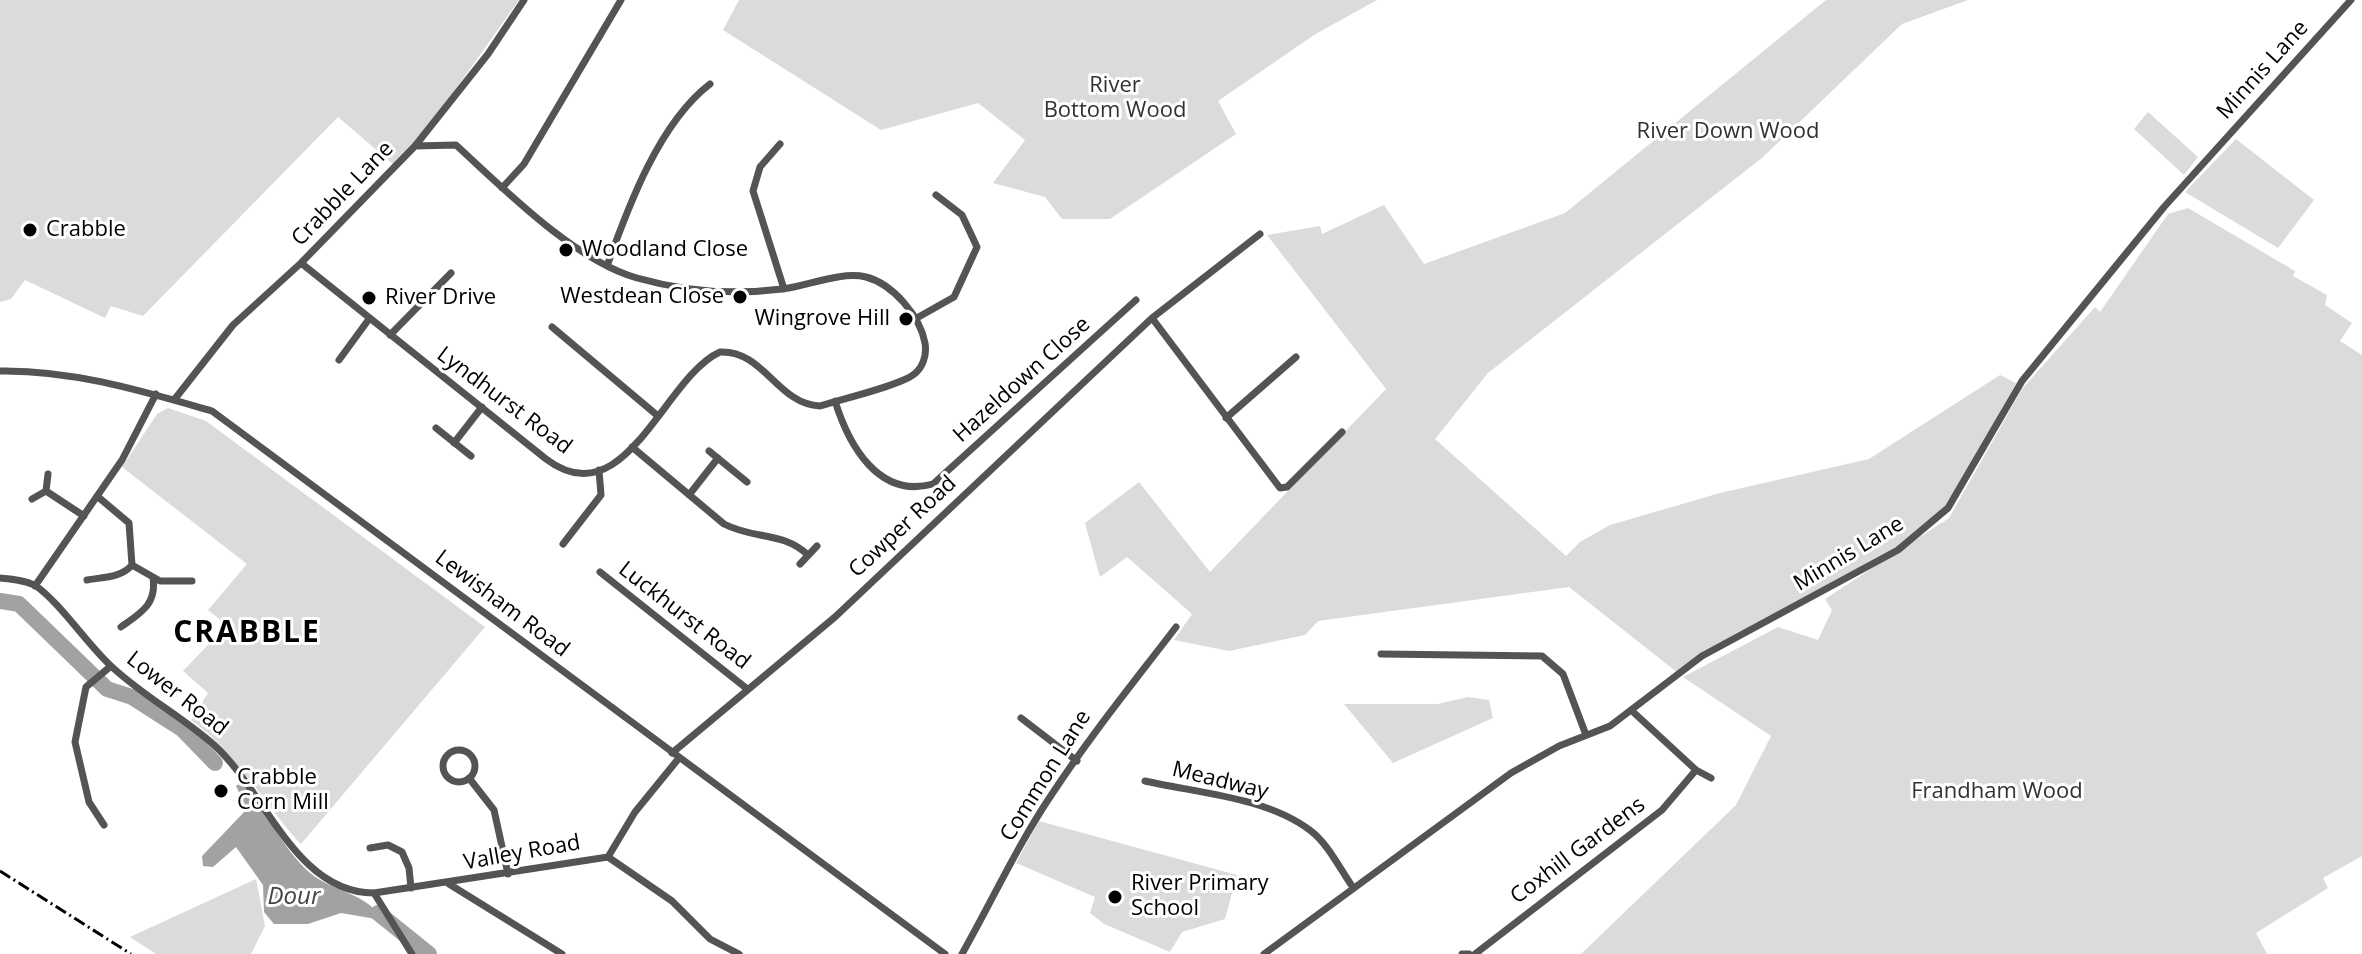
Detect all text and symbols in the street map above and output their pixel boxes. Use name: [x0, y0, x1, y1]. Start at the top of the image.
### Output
street label: Minnis Lane: [2212, 15, 2314, 125]
park label: River Bottom Wood: [1044, 73, 1186, 124]
park label: River Down Wood: [1637, 119, 1819, 145]
street label: Crabble Lane: [287, 136, 399, 252]
place label: Crabble: [46, 217, 126, 243]
marker: Crabble: [21, 221, 39, 239]
place label: Woodland Close: [582, 237, 748, 263]
marker: Woodland Close: [557, 241, 575, 259]
place label: Westdean Close: [560, 284, 724, 310]
place label: River Drive: [385, 285, 496, 311]
marker: Westdean Close: [731, 288, 749, 306]
marker: River Drive: [360, 289, 378, 307]
place label: Wingrove Hill: [755, 306, 890, 332]
marker: Wingrove Hill: [897, 310, 915, 328]
street label: Hazeldown Close: [948, 312, 1096, 448]
street label: Lyndhurst Road: [431, 342, 577, 460]
street label: Cowper Road: [844, 471, 962, 583]
street label: Minnis Lane: [1789, 511, 1909, 597]
street label: Lewisham Road: [430, 545, 574, 663]
street label: Luckhurst Road: [613, 556, 755, 676]
district label: CRABBLE: [173, 615, 321, 651]
street label: Lower Road: [121, 646, 233, 742]
street label: Common Lane: [995, 705, 1097, 847]
street label: Meadway: [1169, 756, 1271, 806]
place label: Crabble Corn Mill: [237, 765, 329, 816]
park label: Frandham Wood: [1911, 779, 2083, 805]
marker: Crabble Corn Mill: [212, 782, 230, 800]
street label: Coxhill Gardens: [1506, 792, 1650, 910]
street label: Valley Road: [462, 830, 582, 876]
place label: River Primary School: [1131, 871, 1269, 922]
water label: Dour: [268, 883, 320, 911]
marker: River Primary School: [1106, 888, 1124, 906]

